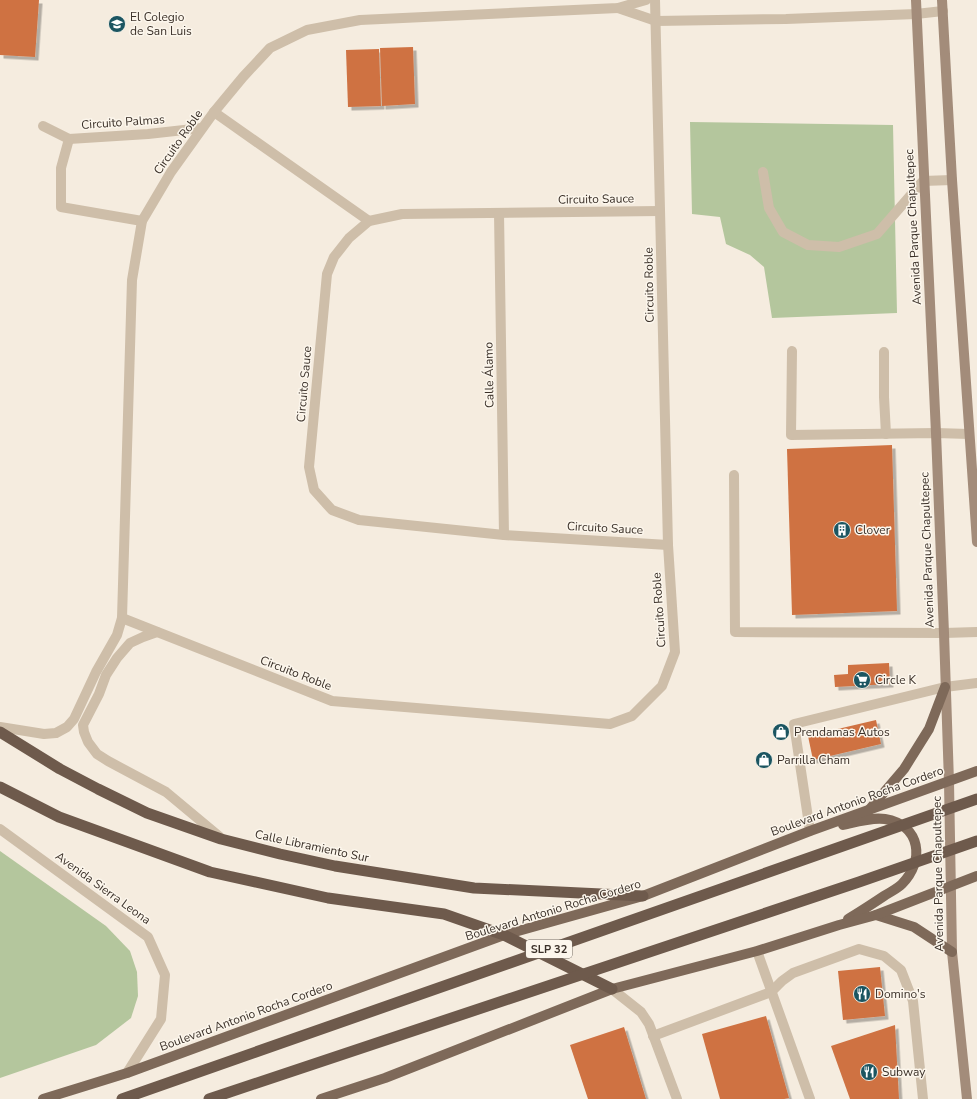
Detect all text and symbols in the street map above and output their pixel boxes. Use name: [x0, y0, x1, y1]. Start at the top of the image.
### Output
place label: El Colegio de San Luis: [130, 9, 192, 39]
school or university icon: El Colegio de San Luis: [107, 14, 127, 34]
street label: Circuito Roble: [150, 106, 206, 178]
street label: Circuito Palmas: [81, 111, 166, 133]
street label: Avenida Parque Chapultepec: [901, 148, 925, 305]
street label: Circuito Sauce: [558, 190, 634, 208]
street label: Circuito Roble: [640, 247, 658, 323]
street label: Calle Álamo: [480, 341, 498, 408]
street label: Circuito Sauce: [293, 345, 315, 423]
street label: Avenida Parque Chapultepec: [916, 471, 938, 628]
street label: Circuito Sauce: [566, 518, 644, 538]
building icon: Clover: [832, 520, 852, 540]
place label: Clover: [855, 522, 891, 538]
street label: Circuito Roble: [648, 572, 670, 648]
street label: Circuito Roble: [258, 652, 334, 694]
supermarket icon: Circle K: [852, 670, 872, 690]
place label: Circle K: [875, 672, 917, 688]
shop icon: Prendamas Autos: [771, 722, 791, 742]
place label: Prendamas Autos: [794, 724, 890, 740]
shop icon: Parrilla Cham: [754, 750, 774, 770]
place label: Parrilla Cham: [777, 752, 850, 768]
street label: Boulevard Antonio Rocha Cordero: [768, 762, 946, 840]
street label: Avenida Parque Chapultepec: [929, 795, 947, 952]
street label: Calle Libramiento Sur: [253, 826, 371, 866]
street label: Avenida Sierra Leona: [52, 848, 154, 928]
street label: Boulevard Antonio Rocha Cordero: [463, 876, 643, 944]
road number: SLP 32: [526, 940, 572, 958]
street label: Boulevard Antonio Rocha Cordero: [157, 977, 335, 1055]
restaurant icon: Domino's: [852, 984, 872, 1004]
place label: Domino's: [875, 986, 926, 1002]
restaurant icon: Subway: [859, 1062, 879, 1082]
place label: Subway: [882, 1064, 926, 1080]

